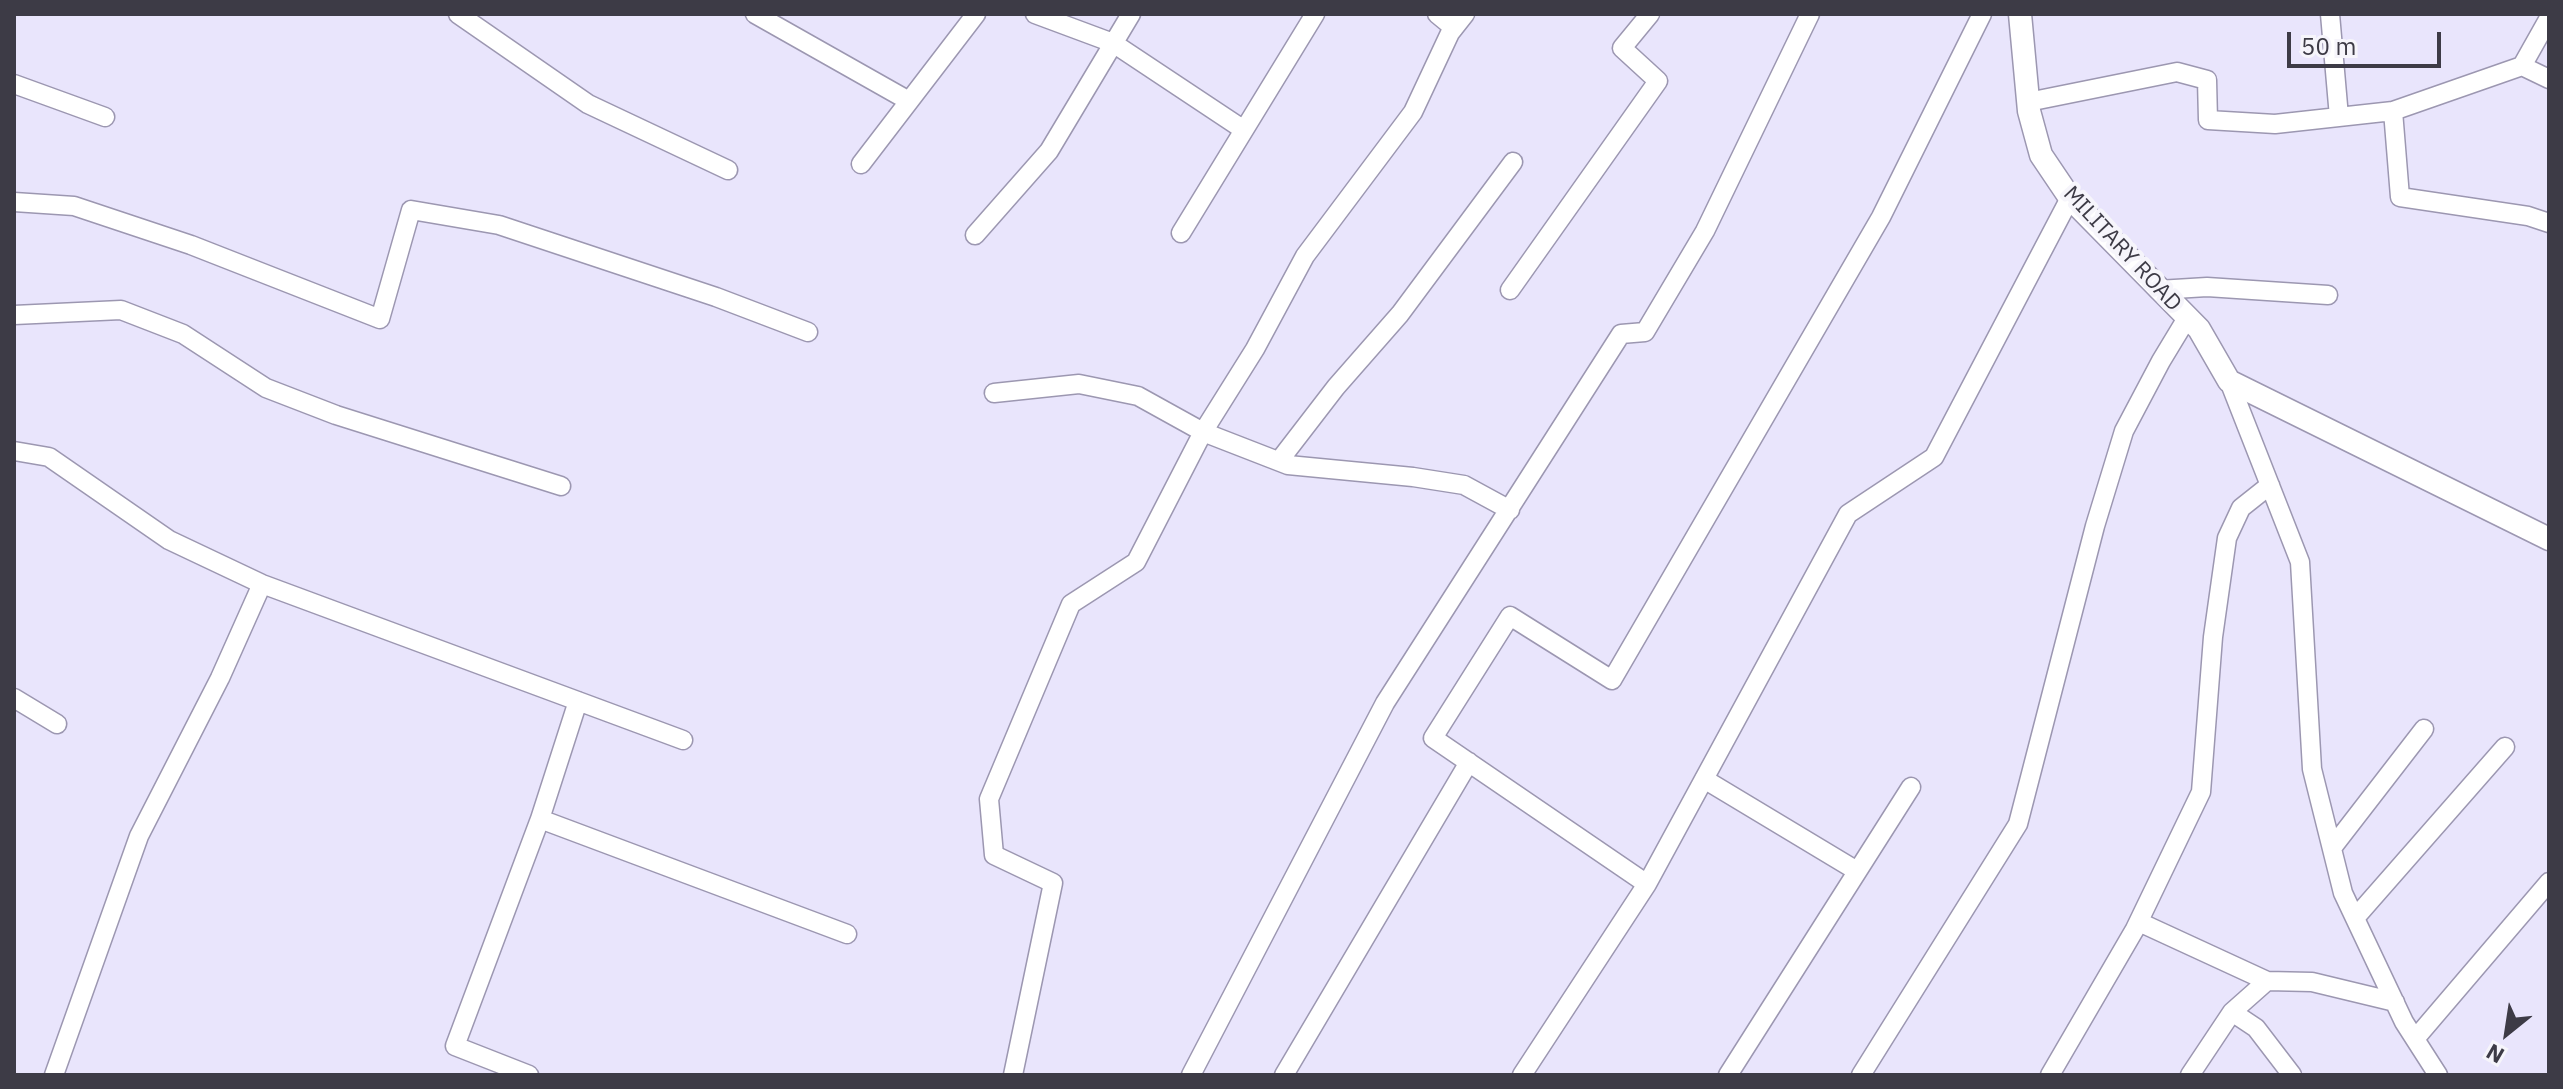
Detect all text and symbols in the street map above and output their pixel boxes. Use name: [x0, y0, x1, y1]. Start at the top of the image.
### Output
scale bar: [2291, 16, 2445, 66]
text: 50 m: [2301, 30, 2356, 62]
street label: MILITARY ROAD: [2057, 181, 2187, 317]
north arrow: [2467, 993, 2547, 1073]
text: N: [2481, 1038, 2509, 1071]

